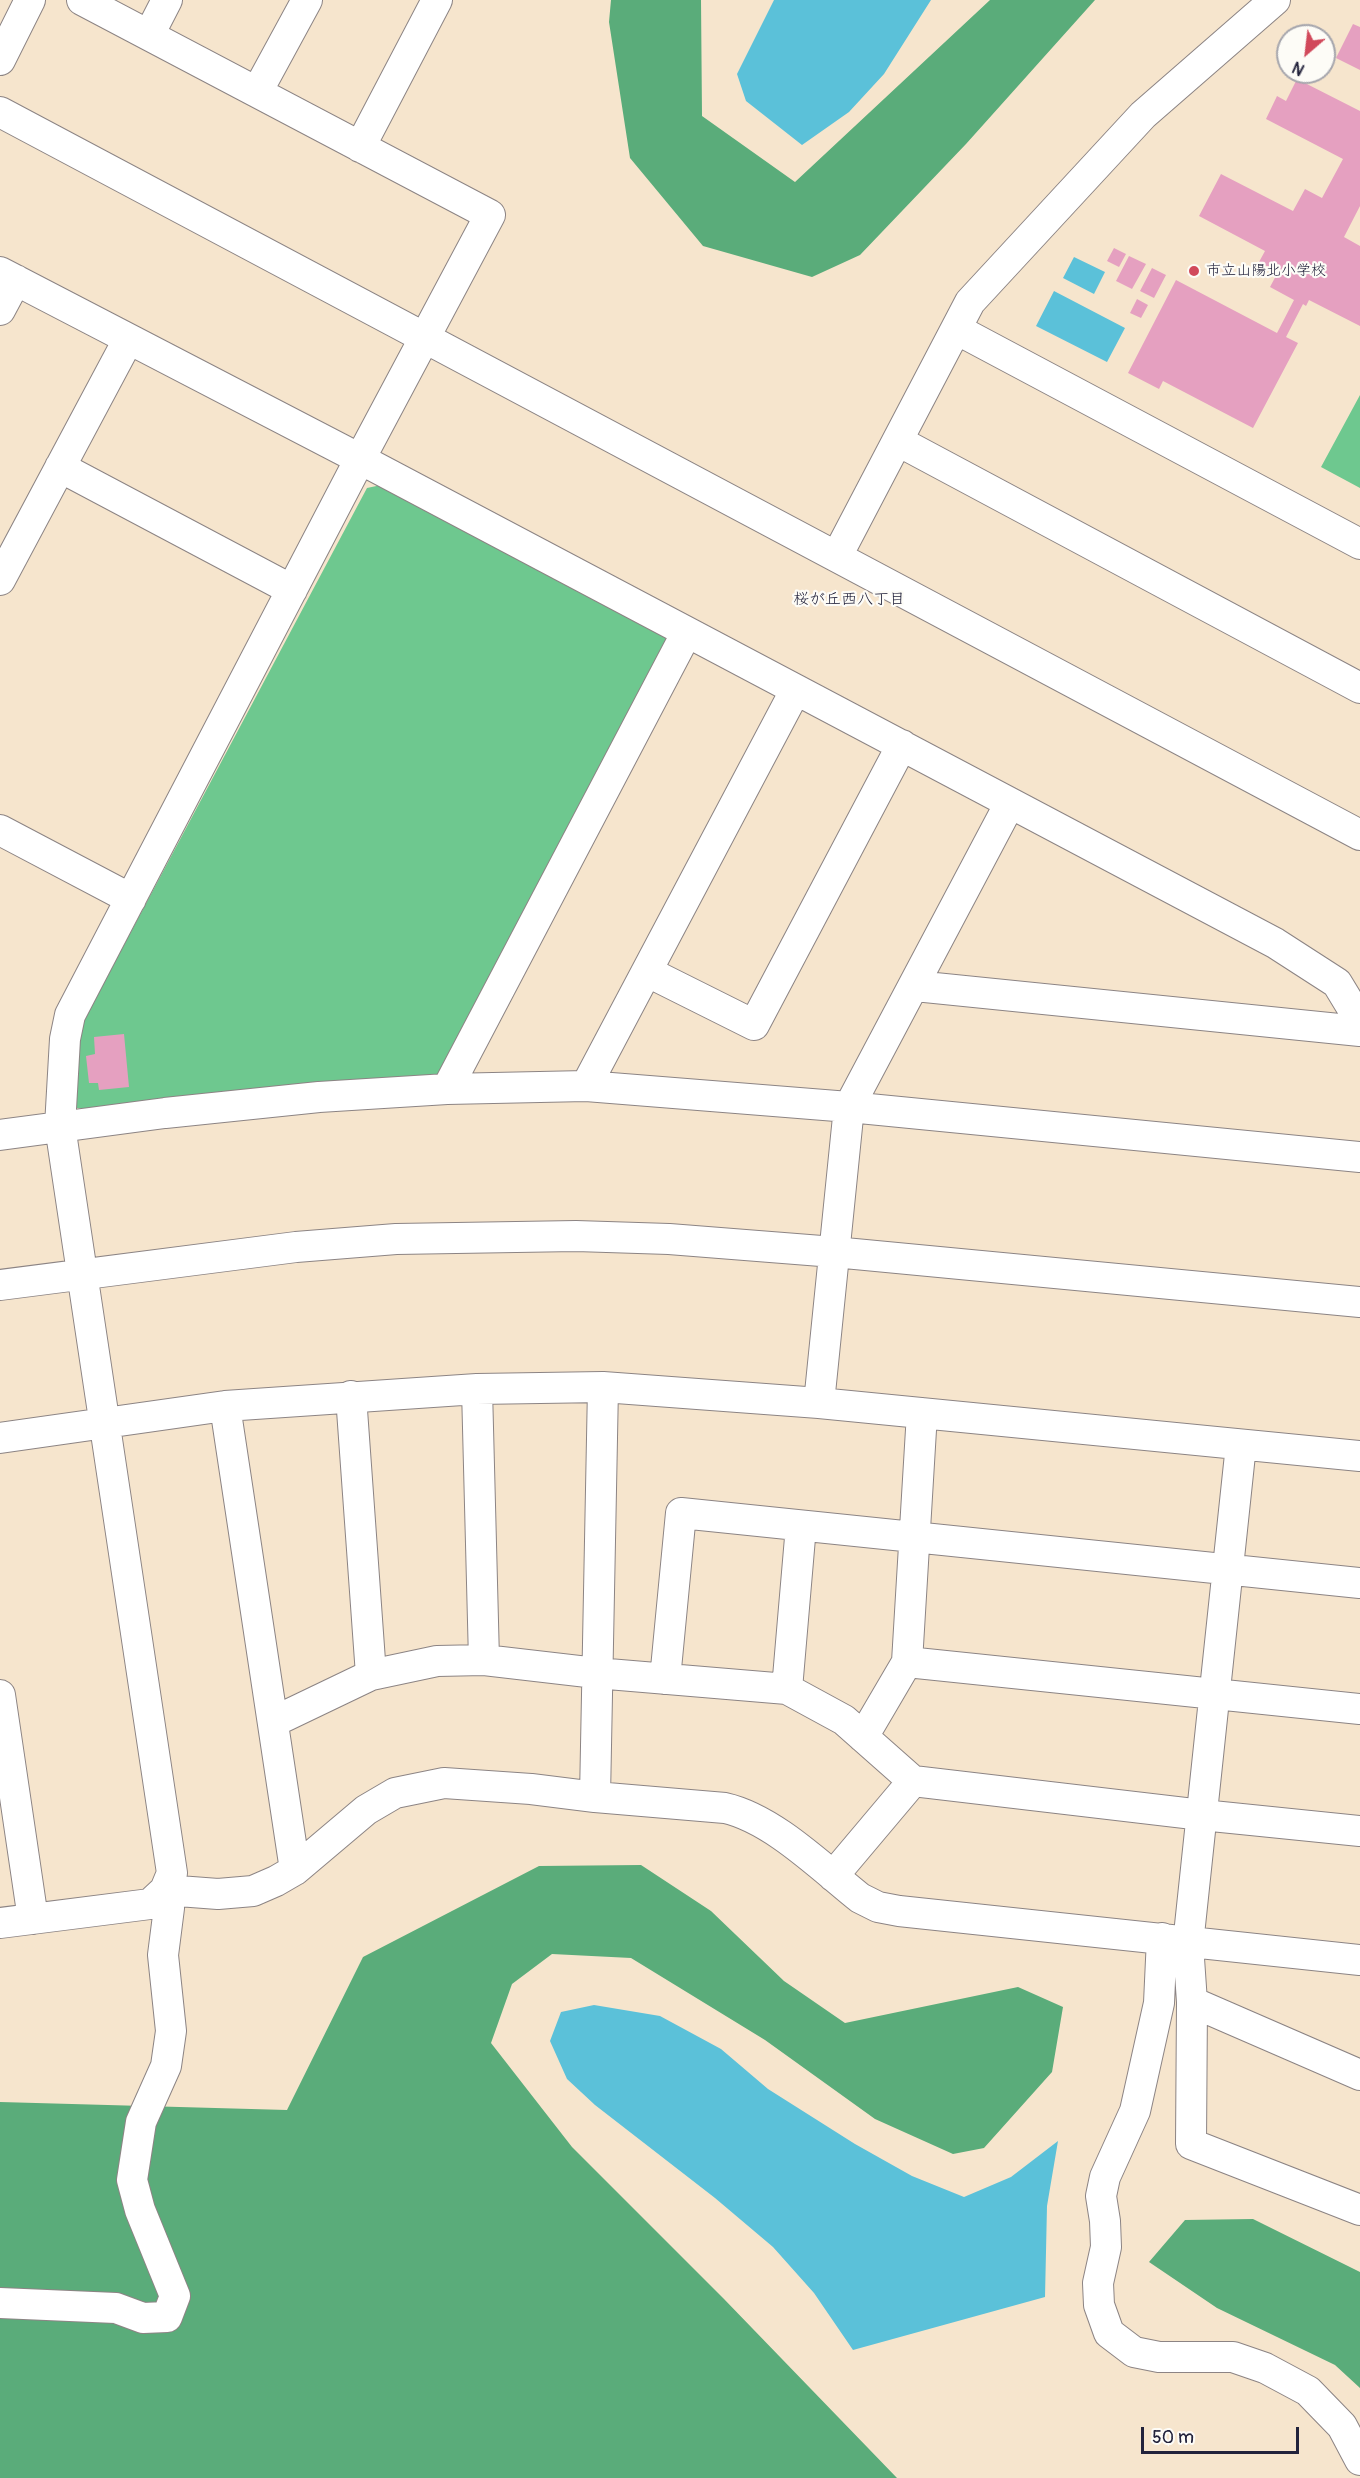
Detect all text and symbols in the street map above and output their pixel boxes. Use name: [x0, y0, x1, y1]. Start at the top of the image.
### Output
north arrow: [1276, 24, 1336, 84]
text: N: [1289, 57, 1308, 80]
place label: 市立山陽北小学校: [1206, 262, 1326, 280]
marker: 市立山陽北小学校: [1187, 264, 1201, 278]
district label: 桜が丘西八丁目: [793, 590, 905, 610]
scale bar: [1144, 2415, 1302, 2453]
text: 50 m: [1152, 2426, 1194, 2449]

